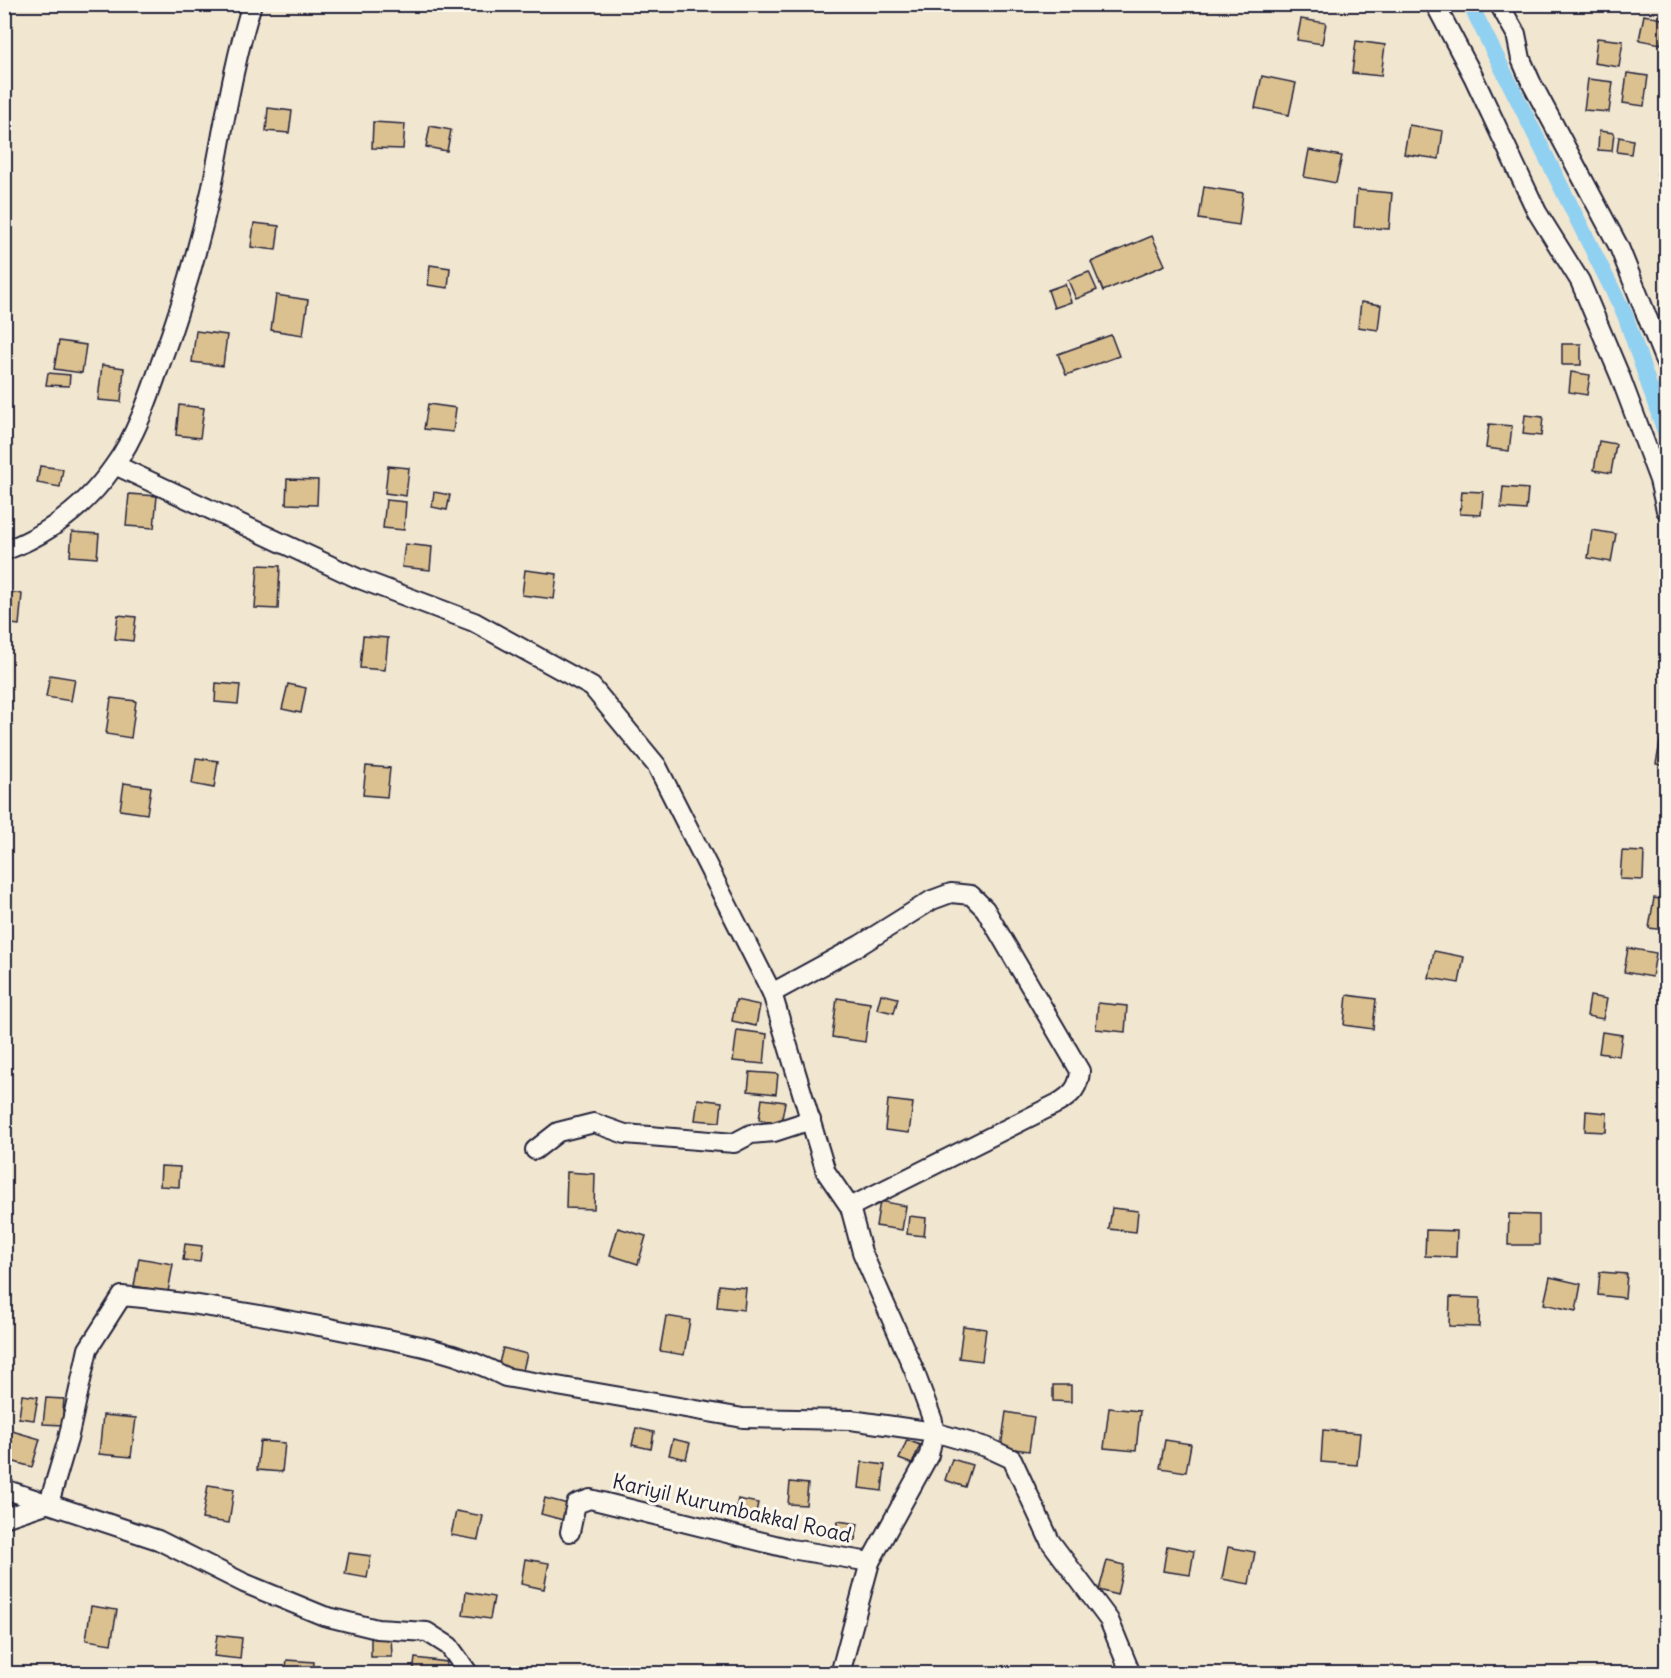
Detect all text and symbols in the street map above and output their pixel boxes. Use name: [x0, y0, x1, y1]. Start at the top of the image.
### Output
street label: Kariyil Kurumbakkal Road: [610, 1467, 854, 1549]

